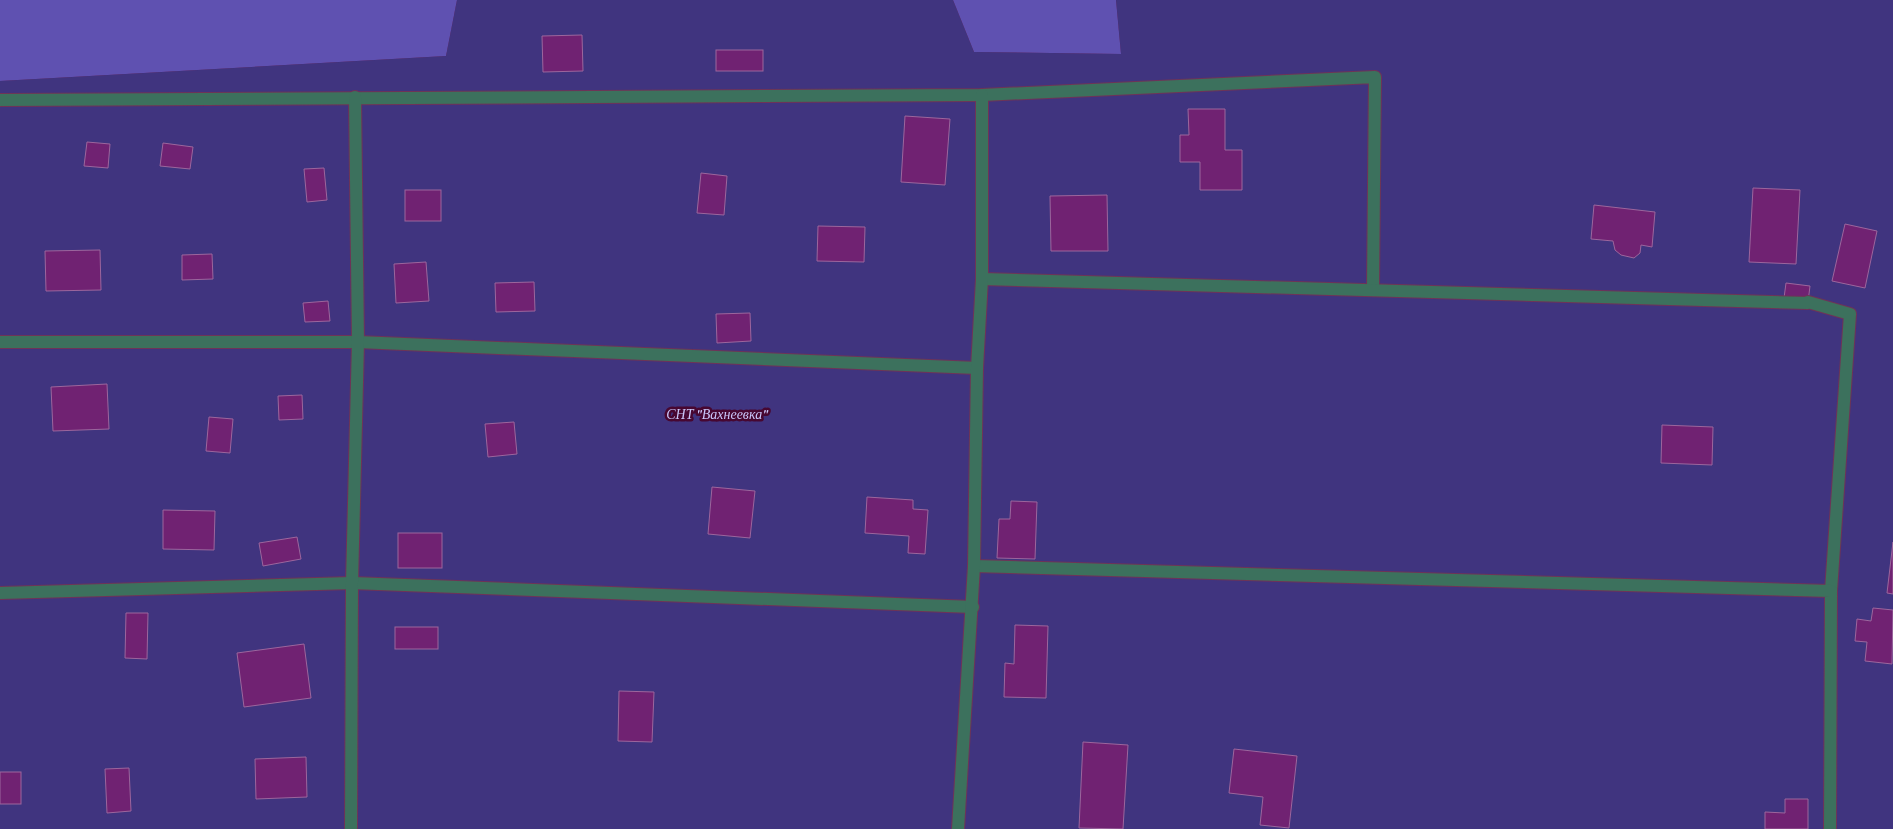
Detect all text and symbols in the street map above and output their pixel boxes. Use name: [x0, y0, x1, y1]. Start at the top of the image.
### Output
park label: СНТ "Вахнеевка": [666, 406, 769, 422]

